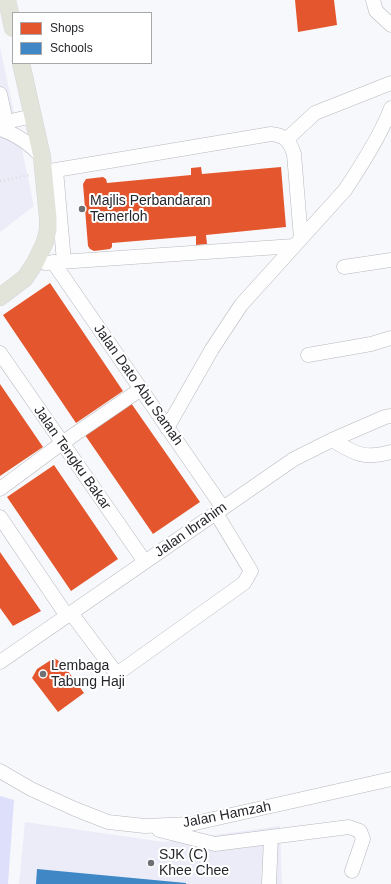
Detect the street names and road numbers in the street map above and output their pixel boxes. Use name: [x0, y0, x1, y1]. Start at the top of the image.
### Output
street label: Jalan Dato Abu Samah: [90, 321, 186, 449]
street label: Jalan Tengku Bakar: [30, 403, 114, 513]
street label: Jalan Ibrahim: [152, 499, 230, 561]
street label: Jalan Hamzah: [181, 798, 273, 832]

